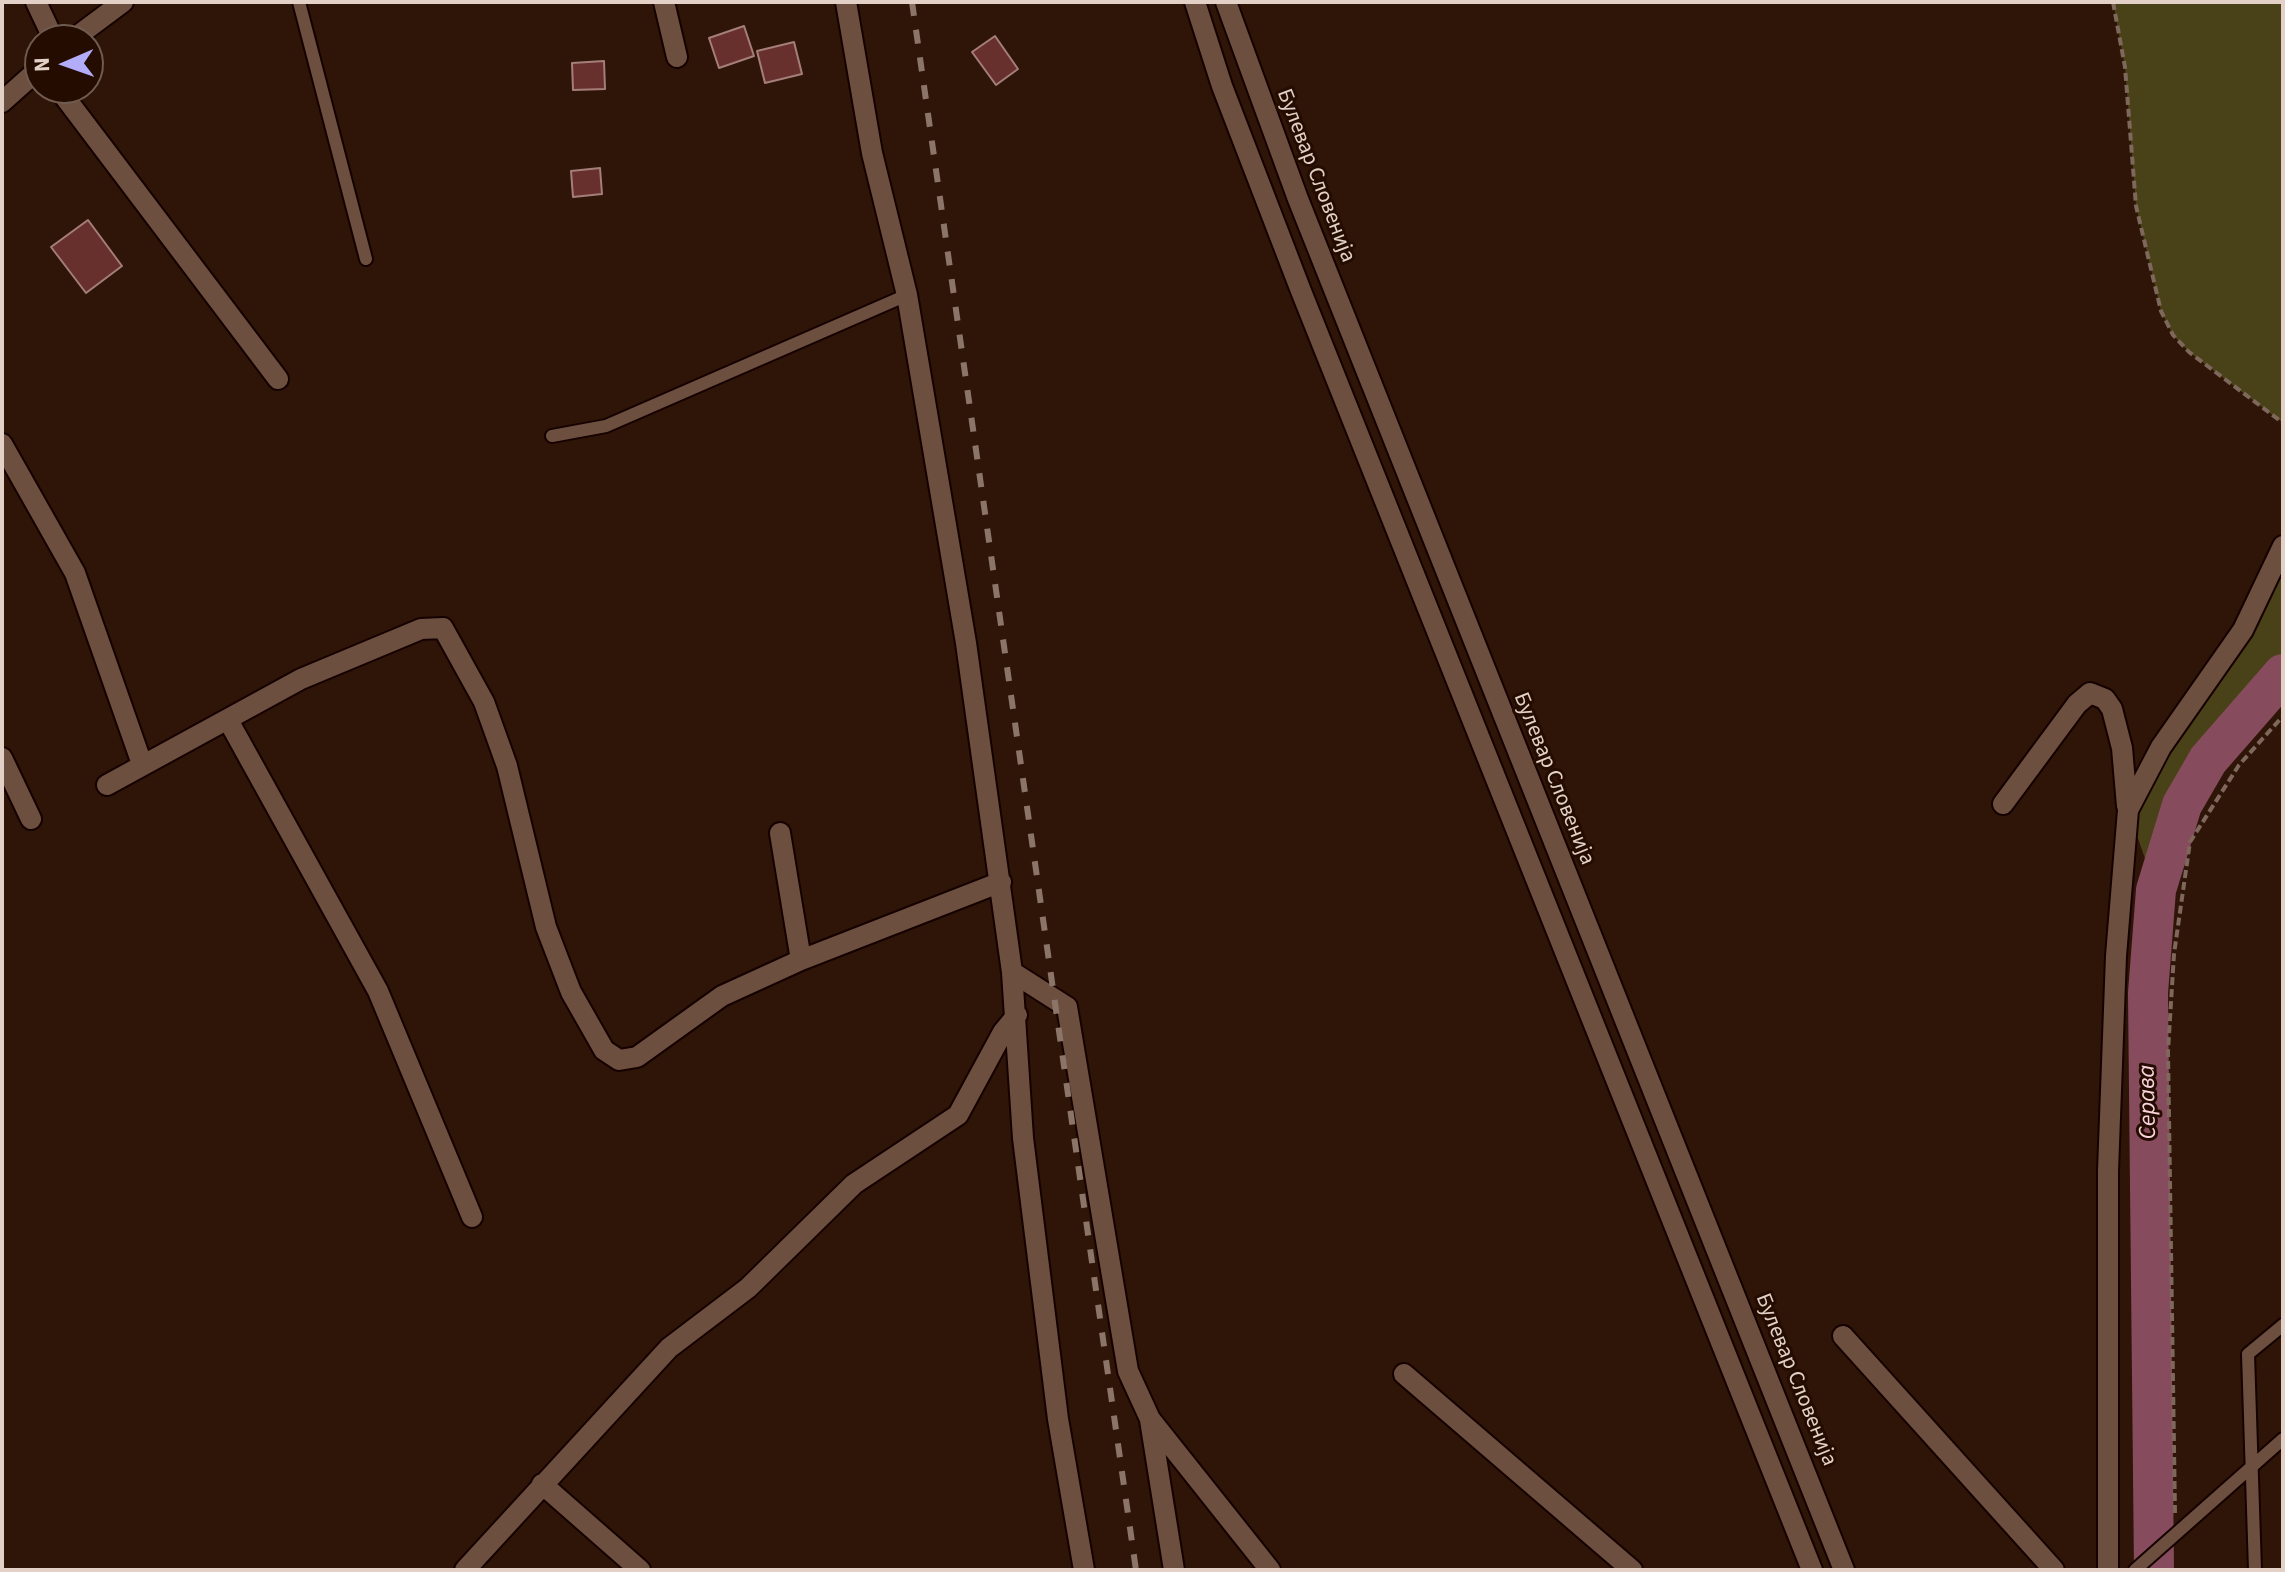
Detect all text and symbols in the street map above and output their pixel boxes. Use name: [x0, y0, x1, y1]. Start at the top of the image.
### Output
north arrow: [24, 24, 104, 104]
text: N: [26, 57, 58, 73]
street label: Булевар Словенија: [1270, 86, 1360, 266]
street label: Булевар Словенија: [1506, 689, 1600, 869]
water label: Серава: [2134, 1064, 2164, 1140]
street label: Булевар Словенија: [1748, 1290, 1842, 1470]

